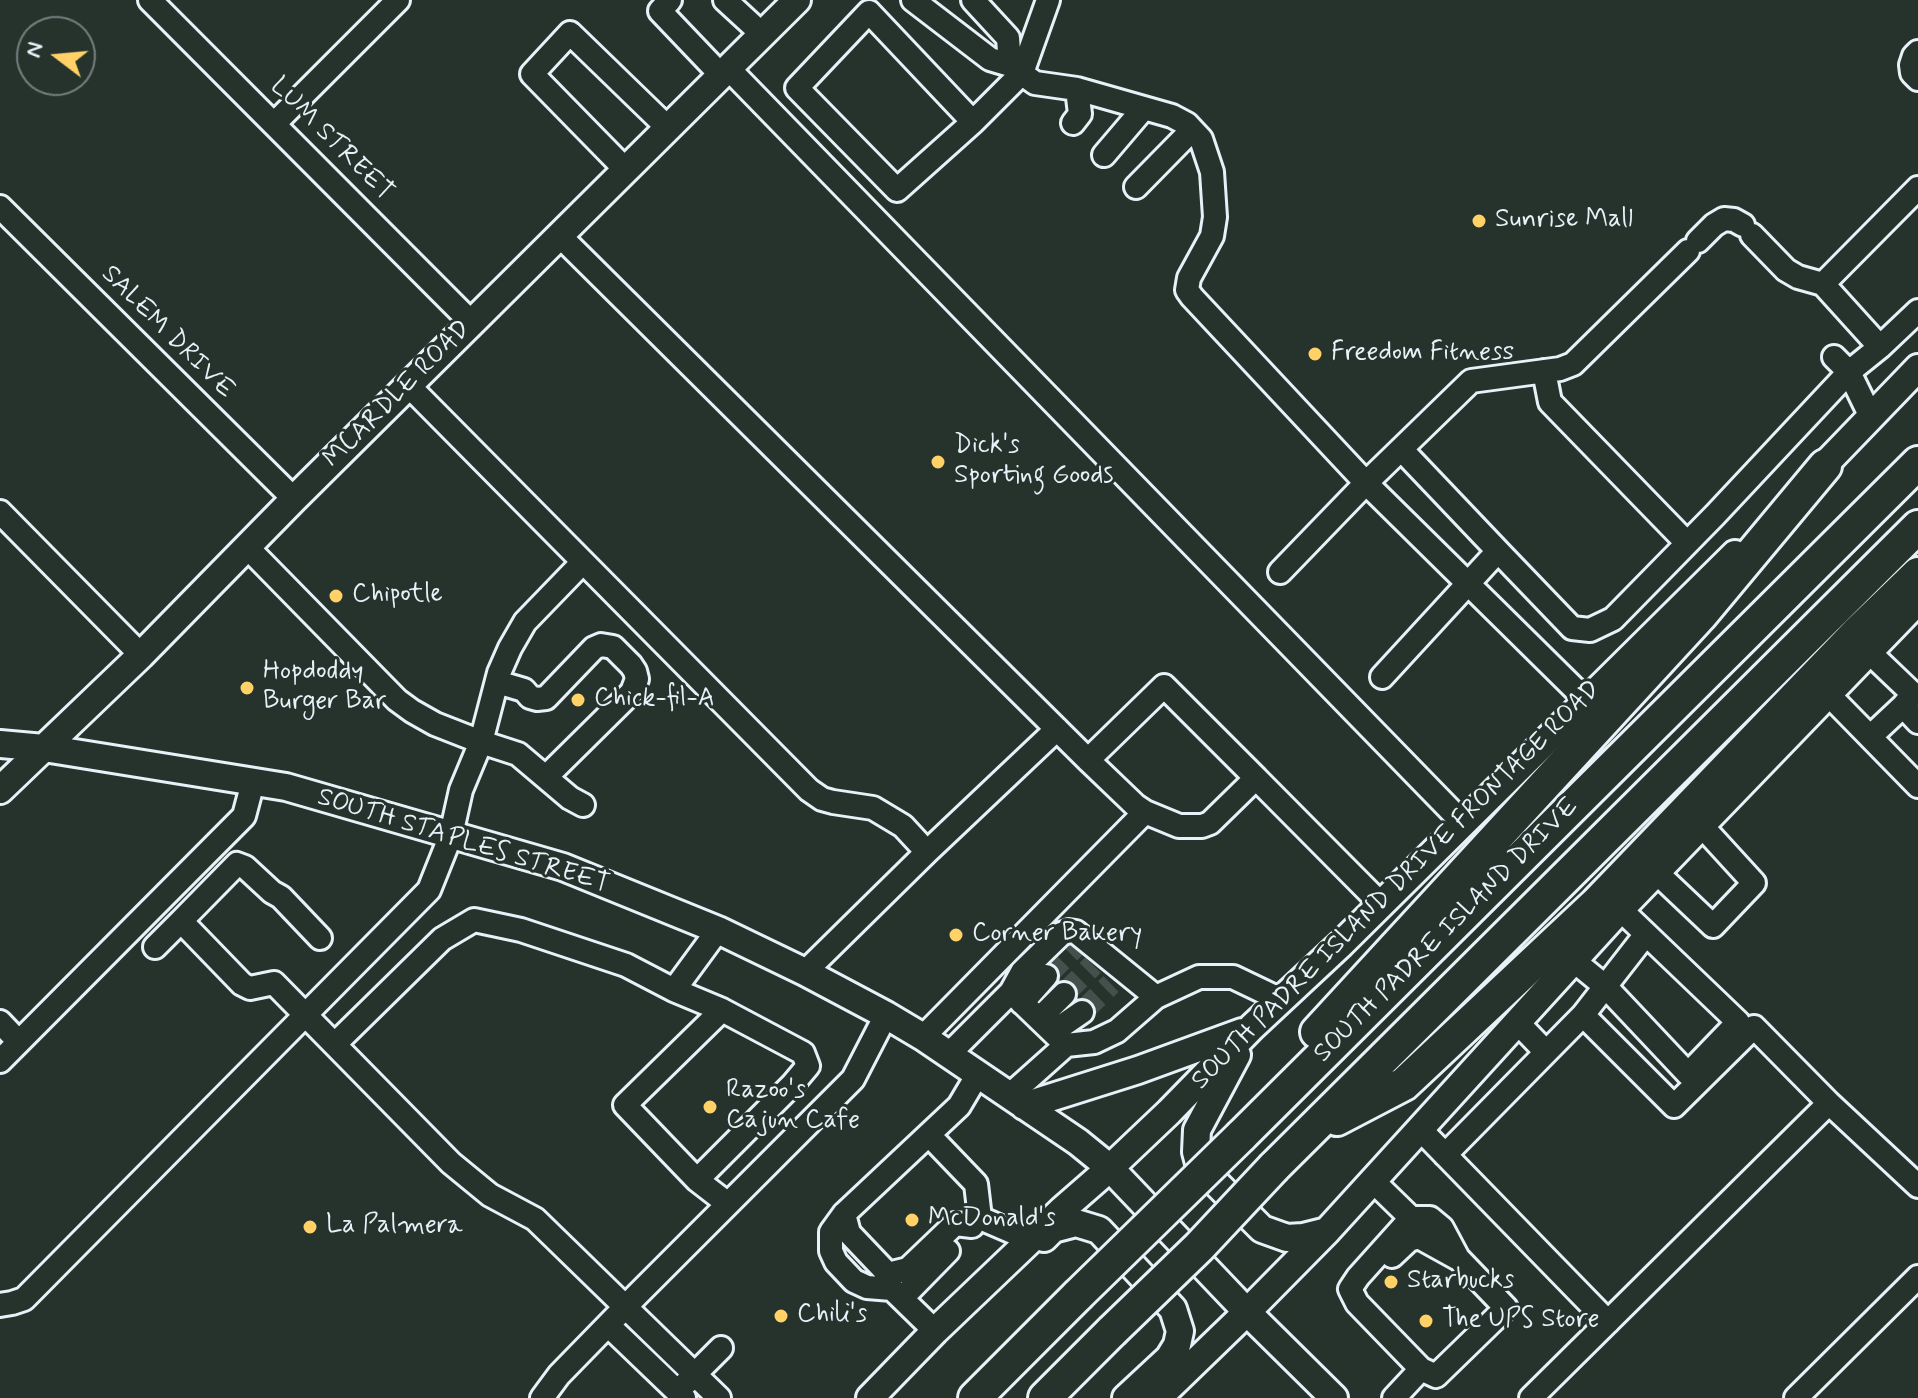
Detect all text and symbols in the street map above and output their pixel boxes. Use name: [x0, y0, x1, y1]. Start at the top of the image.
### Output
north arrow: [16, 16, 96, 96]
text: N: [19, 39, 50, 61]
street label: LUM STREET: [263, 72, 399, 208]
place label: Sunrise Mall: [1495, 205, 1633, 237]
marker: Sunrise Mall: [1470, 212, 1488, 230]
street label: SALEM DRIVE: [94, 260, 240, 406]
street label: MCARDLE ROAD: [318, 315, 478, 475]
place label: Freedom Fitness: [1331, 338, 1514, 370]
marker: Freedom Fitness: [1306, 345, 1324, 363]
place label: Dick's Sporting Goods: [954, 431, 1114, 492]
marker: Dick's Sporting Goods: [929, 453, 947, 471]
place label: Chipotle: [352, 580, 443, 612]
marker: Chipotle: [327, 587, 345, 605]
place label: Hopdoddy Burger Bar: [263, 657, 386, 718]
street label: SOUTH PADRE ISLAND DRIVE FRONTAGE ROAD: [1186, 675, 1608, 1097]
marker: Hopdoddy Burger Bar: [238, 679, 256, 697]
place label: Chick-fil-A: [594, 684, 715, 716]
marker: Chick-fil-A: [569, 691, 587, 709]
street label: SOUTH STAPLES STREET: [313, 783, 613, 901]
street label: SOUTH PADRE ISLAND DRIVE: [1308, 792, 1586, 1070]
place label: Corner Bakery: [972, 919, 1142, 951]
marker: Corner Bakery: [947, 926, 965, 944]
place label: Razoo's Cajun Cafe: [726, 1076, 860, 1138]
marker: Razoo's Cajun Cafe: [701, 1098, 719, 1116]
place label: McDonald's: [928, 1204, 1056, 1236]
place label: La Palmera: [326, 1211, 462, 1243]
marker: McDonald's: [903, 1211, 921, 1229]
marker: La Palmera: [301, 1218, 319, 1236]
place label: Starbucks: [1407, 1266, 1514, 1298]
marker: Starbucks: [1382, 1273, 1400, 1291]
place label: Chili's: [797, 1300, 867, 1332]
place label: The UPS Store: [1442, 1305, 1599, 1337]
marker: Chili's: [772, 1307, 790, 1325]
marker: The UPS Store: [1417, 1312, 1435, 1330]

